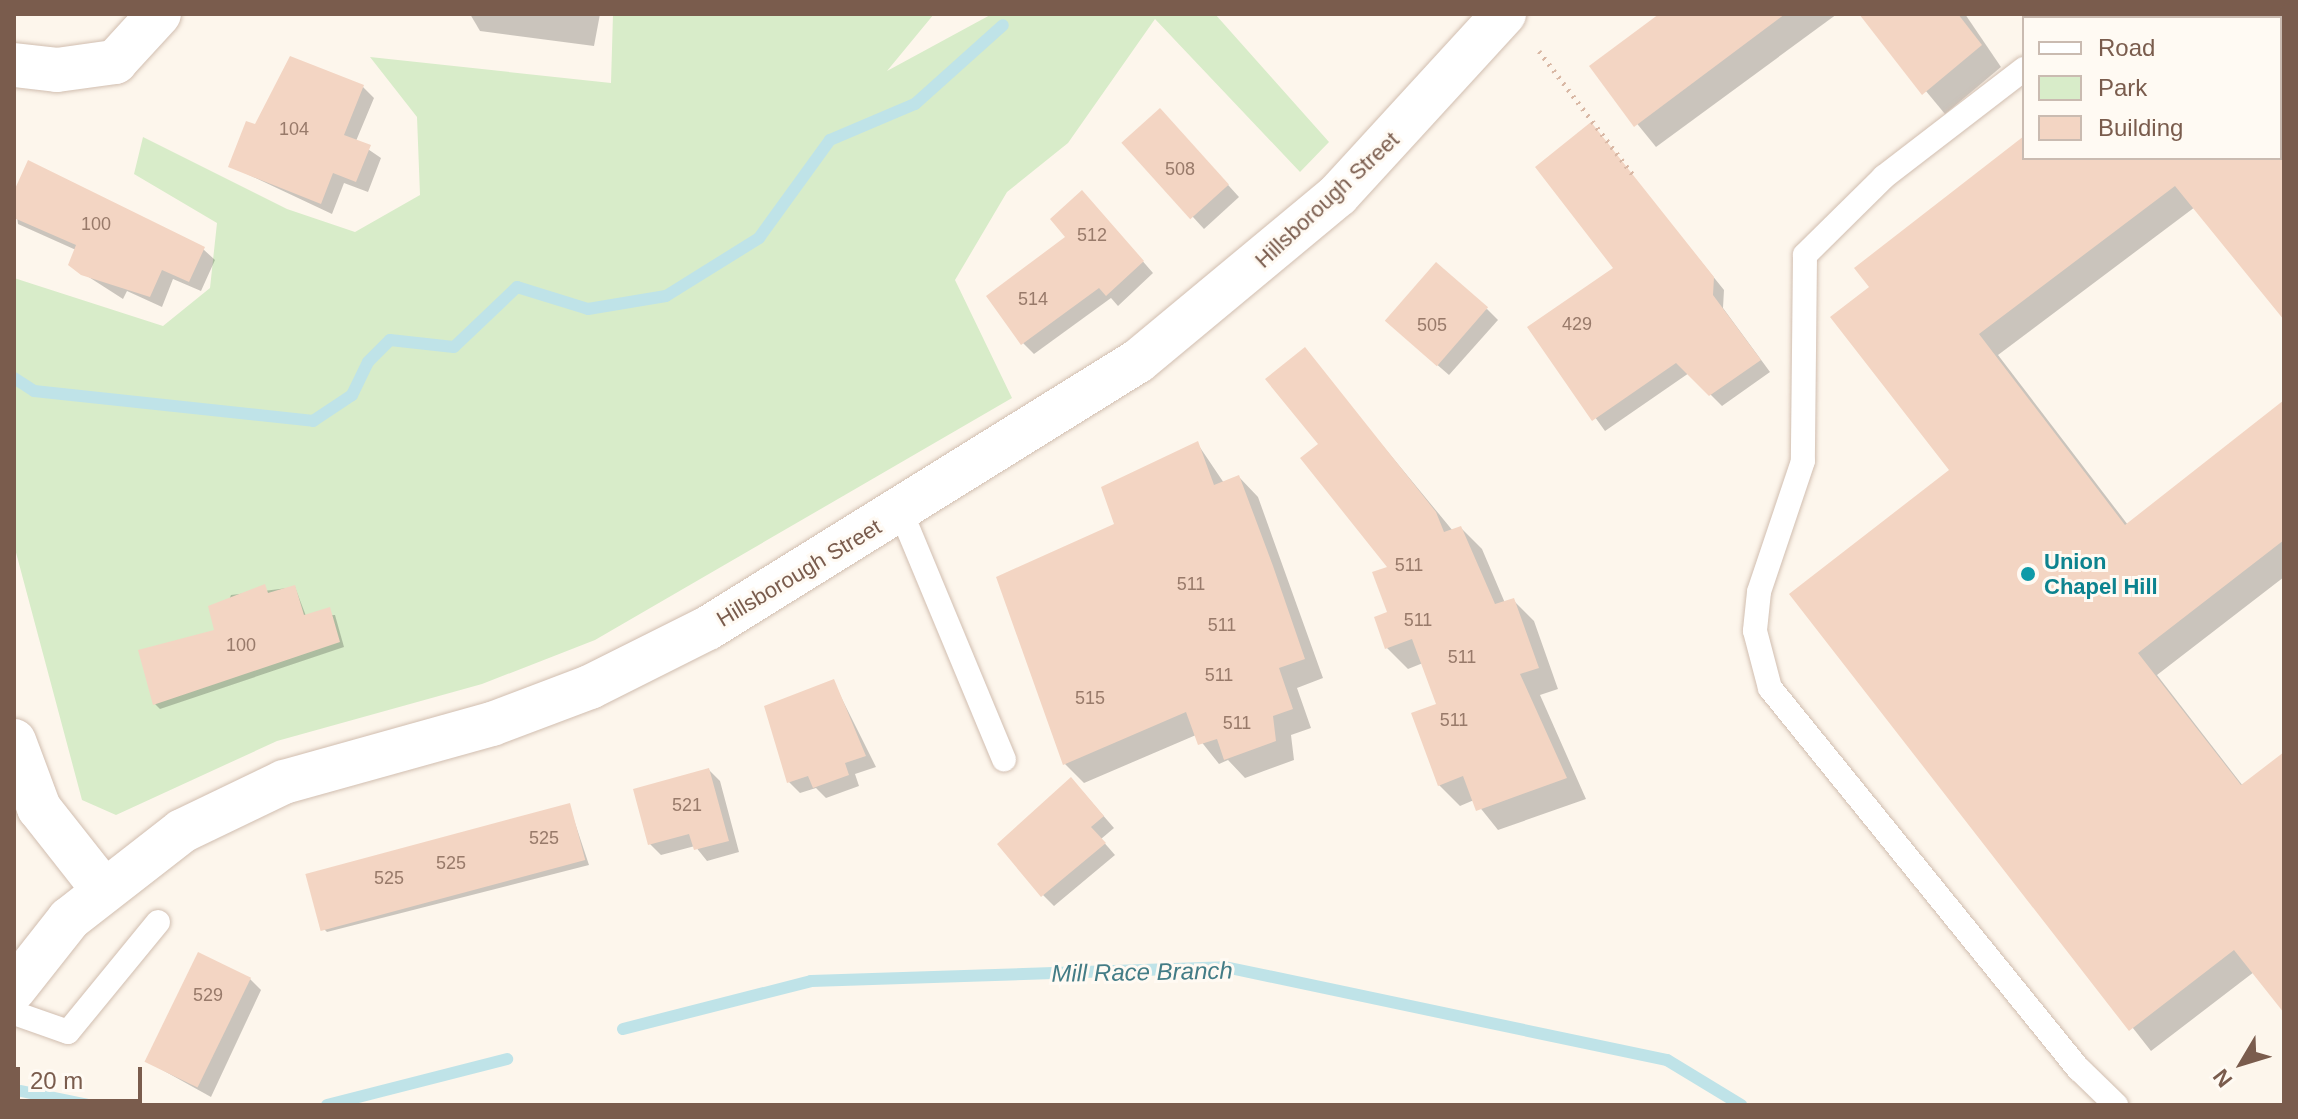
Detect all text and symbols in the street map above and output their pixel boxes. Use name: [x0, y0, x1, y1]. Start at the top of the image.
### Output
legend: [2022, 16, 2282, 160]
text: Road: [2098, 34, 2155, 61]
text: Park: [2098, 74, 2147, 101]
text: Building: [2098, 114, 2183, 141]
house number: 104: [279, 118, 309, 140]
street label: Hillsborough Street: [1250, 127, 1404, 273]
house number: 508: [1165, 158, 1195, 180]
house number: 100: [81, 213, 111, 235]
house number: 512: [1077, 224, 1107, 246]
house number: 514: [1018, 288, 1048, 310]
house number: 429: [1562, 313, 1592, 335]
house number: 505: [1417, 314, 1447, 336]
street label: Hillsborough Street: [712, 514, 886, 632]
place label: Union Chapel Hill: [2044, 548, 2158, 600]
house number: 511: [1395, 554, 1423, 576]
marker: Union Chapel Hill: [2019, 565, 2037, 583]
house number: 511: [1177, 573, 1205, 595]
house number: 511: [1404, 609, 1432, 631]
house number: 511: [1208, 614, 1236, 636]
house number: 100: [226, 634, 256, 656]
house number: 511: [1448, 646, 1476, 668]
house number: 511: [1205, 664, 1233, 686]
house number: 515: [1075, 687, 1105, 709]
house number: 511: [1440, 709, 1468, 731]
house number: 511: [1223, 712, 1251, 734]
house number: 521: [672, 794, 702, 816]
house number: 525: [529, 827, 559, 849]
house number: 525: [436, 852, 466, 874]
house number: 525: [374, 867, 404, 889]
water label: Mill Race Branch: [1051, 956, 1233, 988]
house number: 529: [193, 984, 223, 1006]
north arrow: [2202, 1023, 2282, 1103]
scale bar: [20, 1051, 146, 1101]
text: N: [2208, 1064, 2237, 1092]
text: 20 m: [30, 1067, 83, 1094]

